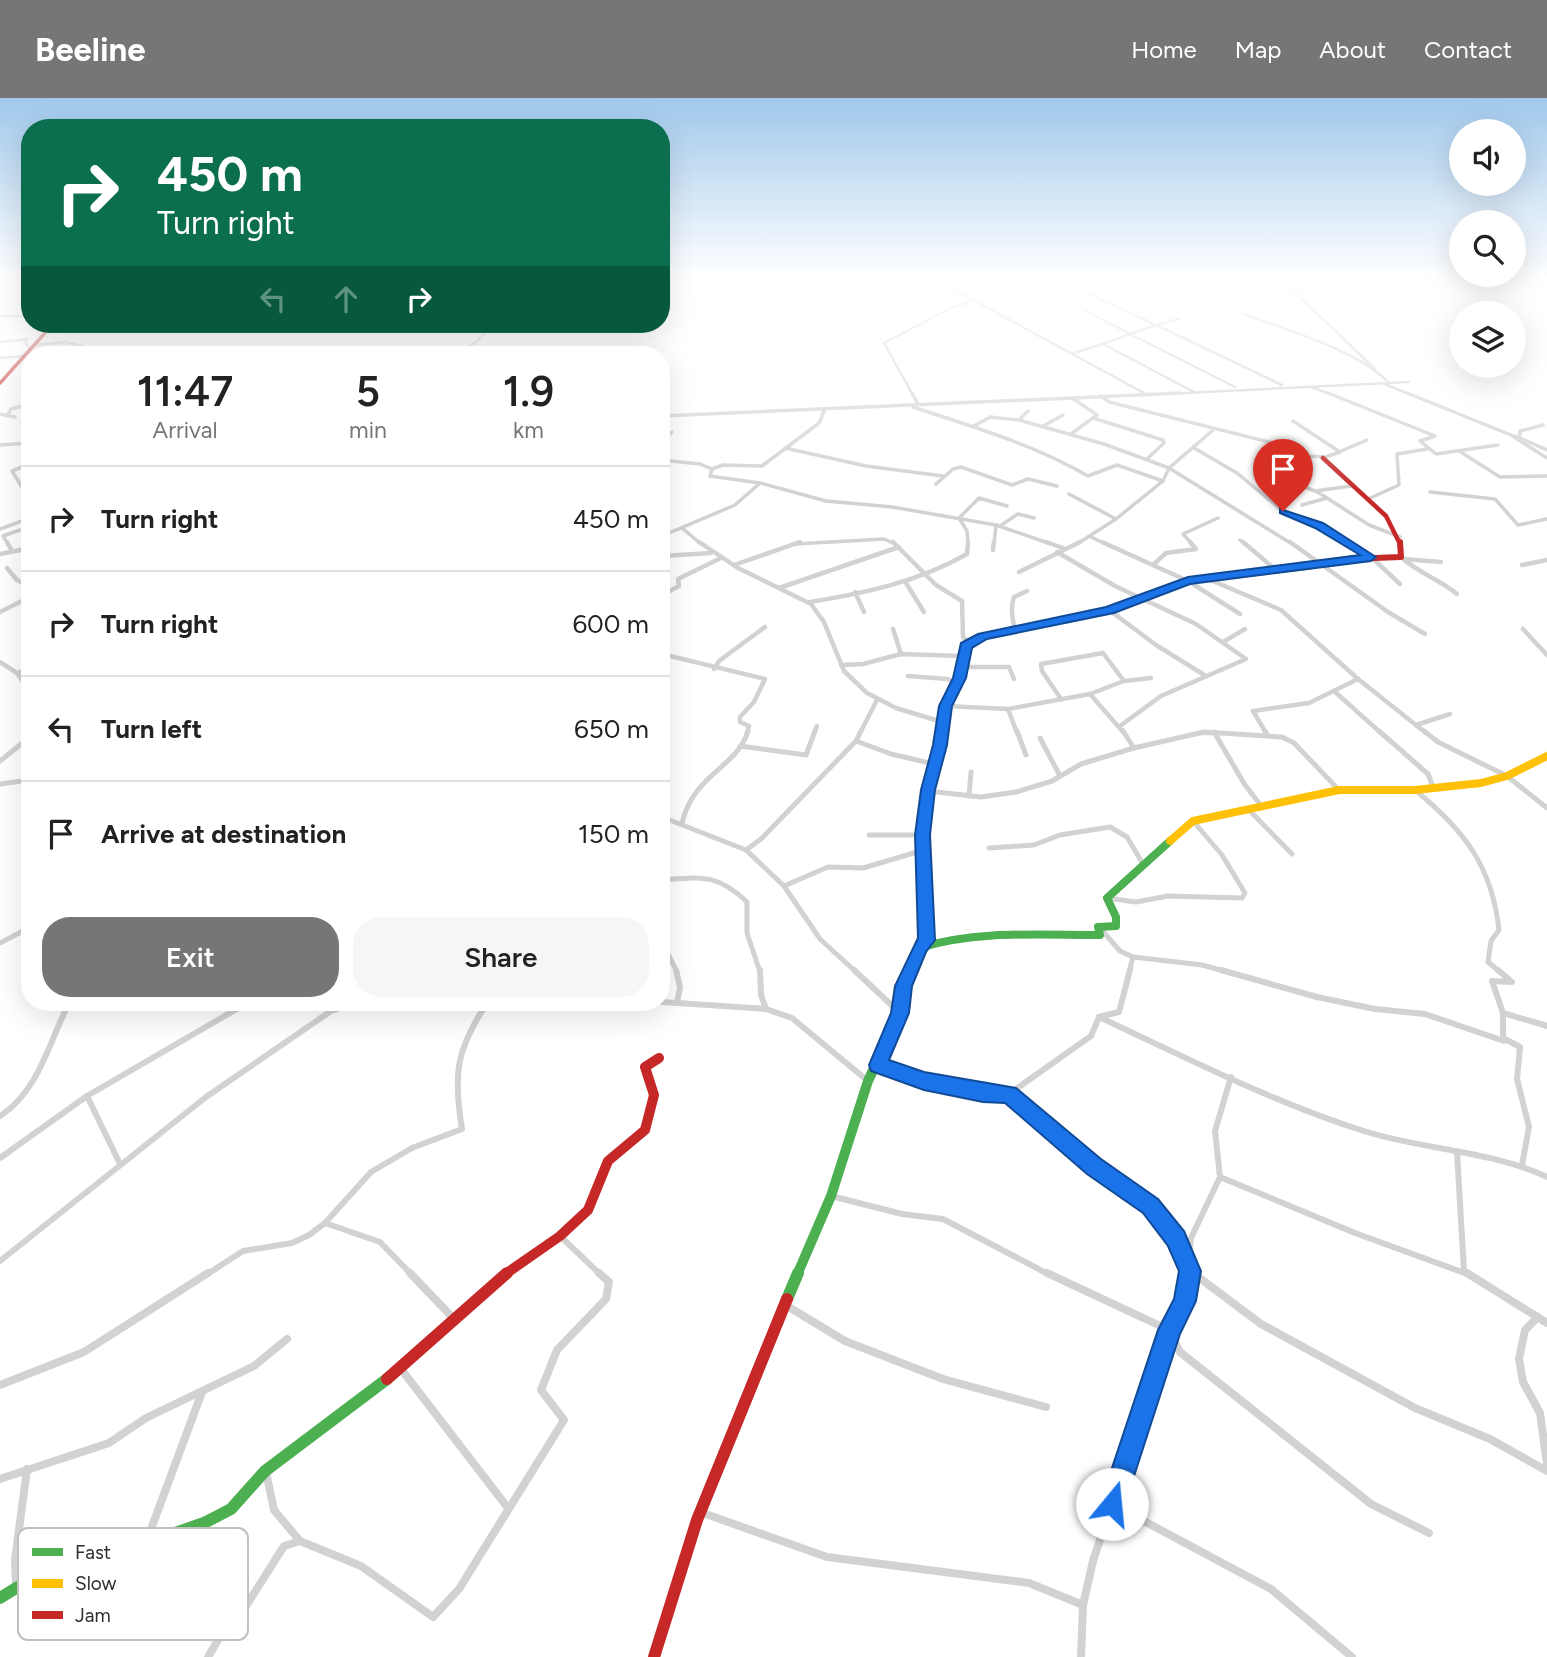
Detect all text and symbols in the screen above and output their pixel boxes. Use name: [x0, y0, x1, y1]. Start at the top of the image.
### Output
text: Beeline: [35, 30, 146, 69]
text: Home: [1131, 35, 1197, 64]
text: Map: [1235, 35, 1281, 64]
text: About: [1319, 35, 1386, 64]
text: Contact: [1424, 35, 1512, 64]
map controls: [1449, 119, 1526, 378]
button: sound: [1449, 119, 1526, 196]
text: 450 m: [157, 144, 303, 203]
icon: right: [42, 147, 133, 238]
text: Turn right: [157, 204, 295, 242]
button: search: [1449, 210, 1526, 287]
icon: left: [254, 280, 292, 318]
icon: ahead: [327, 280, 365, 318]
icon: right: [400, 280, 438, 318]
button: layers: [1449, 301, 1526, 378]
text: 11:47: [137, 366, 233, 417]
text: 5: [356, 366, 380, 417]
text: 1.9: [503, 366, 554, 417]
text: Arrival: [153, 416, 218, 444]
text: min: [349, 416, 387, 444]
text: km: [513, 416, 544, 444]
pin: [1253, 439, 1313, 511]
icon: arrive: [1264, 450, 1302, 488]
icon: right: [42, 500, 80, 538]
text: Turn right: [101, 503, 218, 535]
text: 450 m: [573, 503, 649, 535]
icon: right: [42, 605, 80, 643]
text: Turn right: [101, 608, 218, 640]
text: 600 m: [572, 608, 649, 640]
icon: left: [42, 710, 80, 748]
text: Turn left: [101, 713, 202, 745]
text: 650 m: [574, 713, 649, 745]
icon: arrive: [42, 815, 80, 853]
text: Arrive at destination: [101, 818, 346, 850]
text: 150 m: [578, 818, 649, 850]
button: Exit: [42, 917, 339, 997]
button: Share: [353, 917, 649, 997]
position arrow: [1075, 1467, 1149, 1541]
legend: [18, 1528, 248, 1640]
text: Fast: [75, 1541, 111, 1564]
text: Slow: [75, 1572, 117, 1595]
text: Jam: [75, 1604, 111, 1627]

